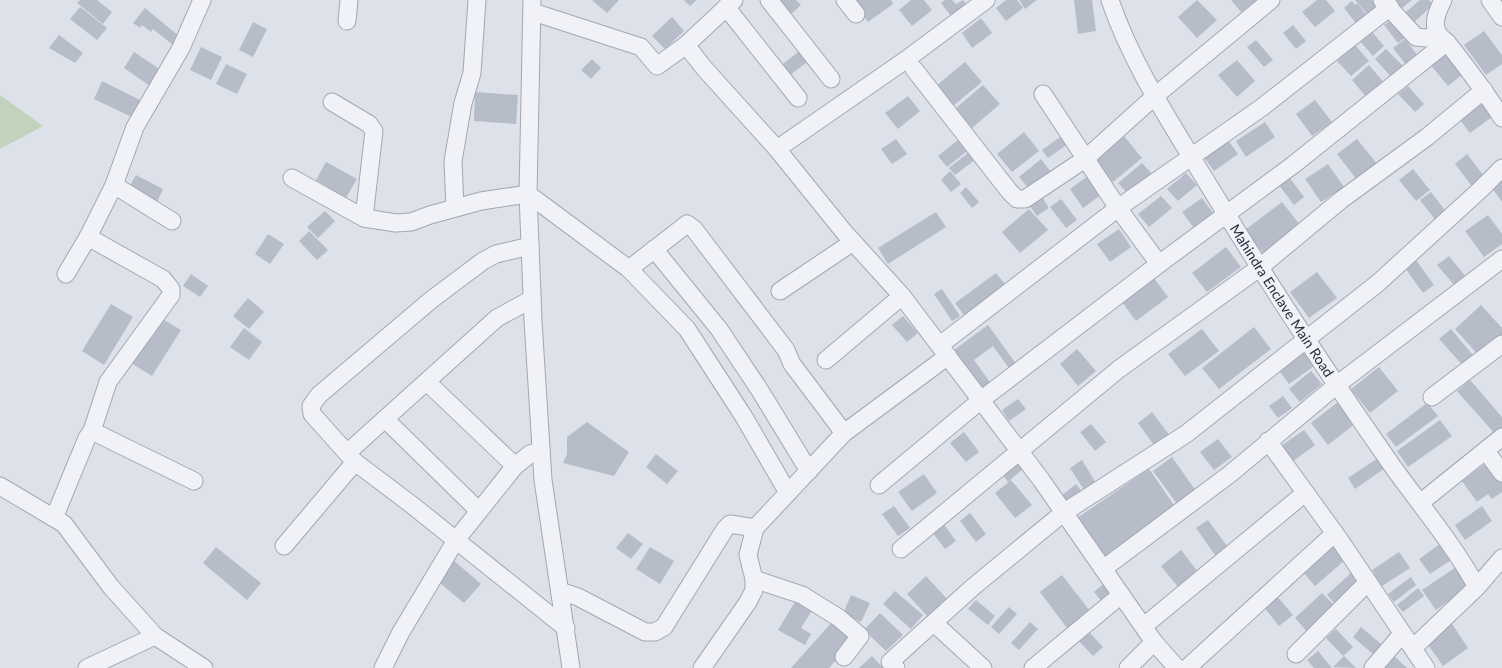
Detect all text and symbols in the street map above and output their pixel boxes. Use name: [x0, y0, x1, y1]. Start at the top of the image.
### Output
street label: Mahindra Enclave Main Road: [1227, 221, 1338, 380]

